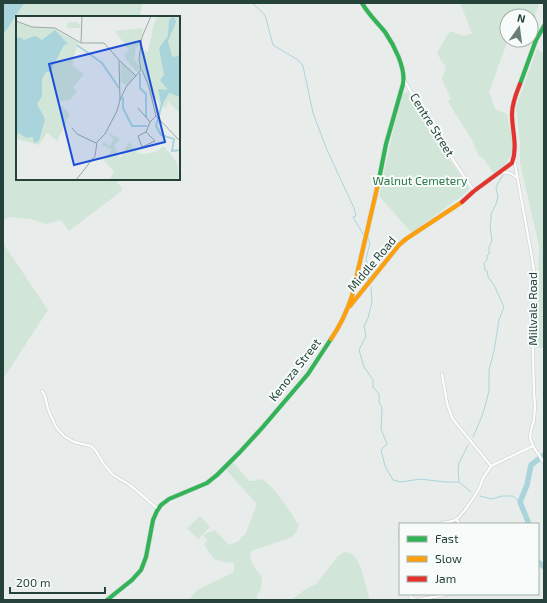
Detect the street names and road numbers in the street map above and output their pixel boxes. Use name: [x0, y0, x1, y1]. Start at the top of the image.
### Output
street label: Centre Street: [408, 90, 458, 159]
street label: Middle Road: [344, 233, 398, 294]
street label: Millvale Road: [525, 272, 539, 346]
street label: Kenoza Street: [265, 335, 323, 404]

